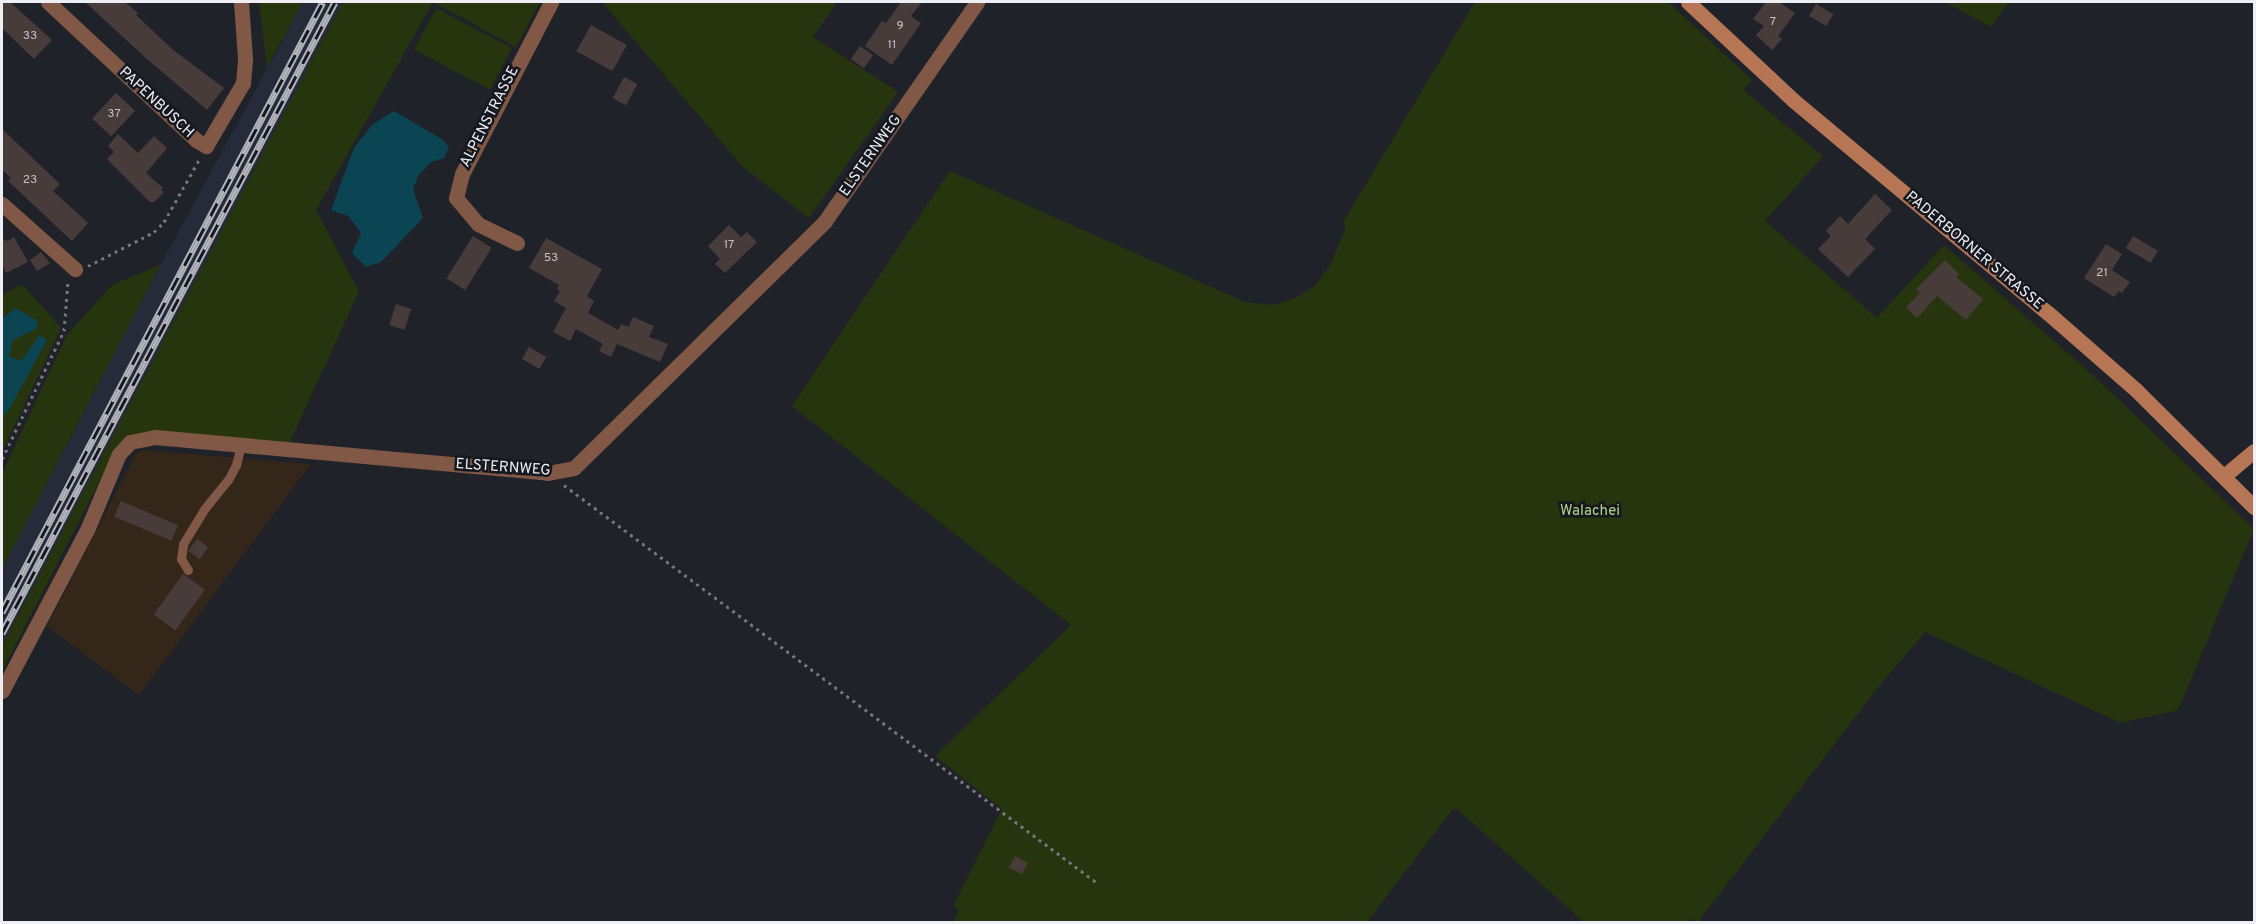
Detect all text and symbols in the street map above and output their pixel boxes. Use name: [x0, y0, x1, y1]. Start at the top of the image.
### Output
house number: 7: [1770, 16, 1776, 30]
house number: 9: [896, 20, 904, 34]
house number: 33: [23, 30, 37, 44]
house number: 11: [888, 39, 896, 53]
street label: ALPENSTRASSE: [457, 63, 523, 171]
street label: PAPENBUSCH: [115, 64, 197, 142]
house number: 37: [107, 108, 121, 122]
street label: ELSTERNWEG: [836, 112, 906, 200]
house number: 23: [23, 174, 37, 188]
street label: PADERBORNER STRASSE: [1901, 188, 2047, 314]
house number: 17: [724, 239, 734, 253]
house number: 53: [544, 252, 558, 266]
house number: 21: [2096, 267, 2108, 281]
street label: ELSTERNWEG: [455, 456, 551, 480]
park label: Walachei: [1560, 503, 1620, 521]

